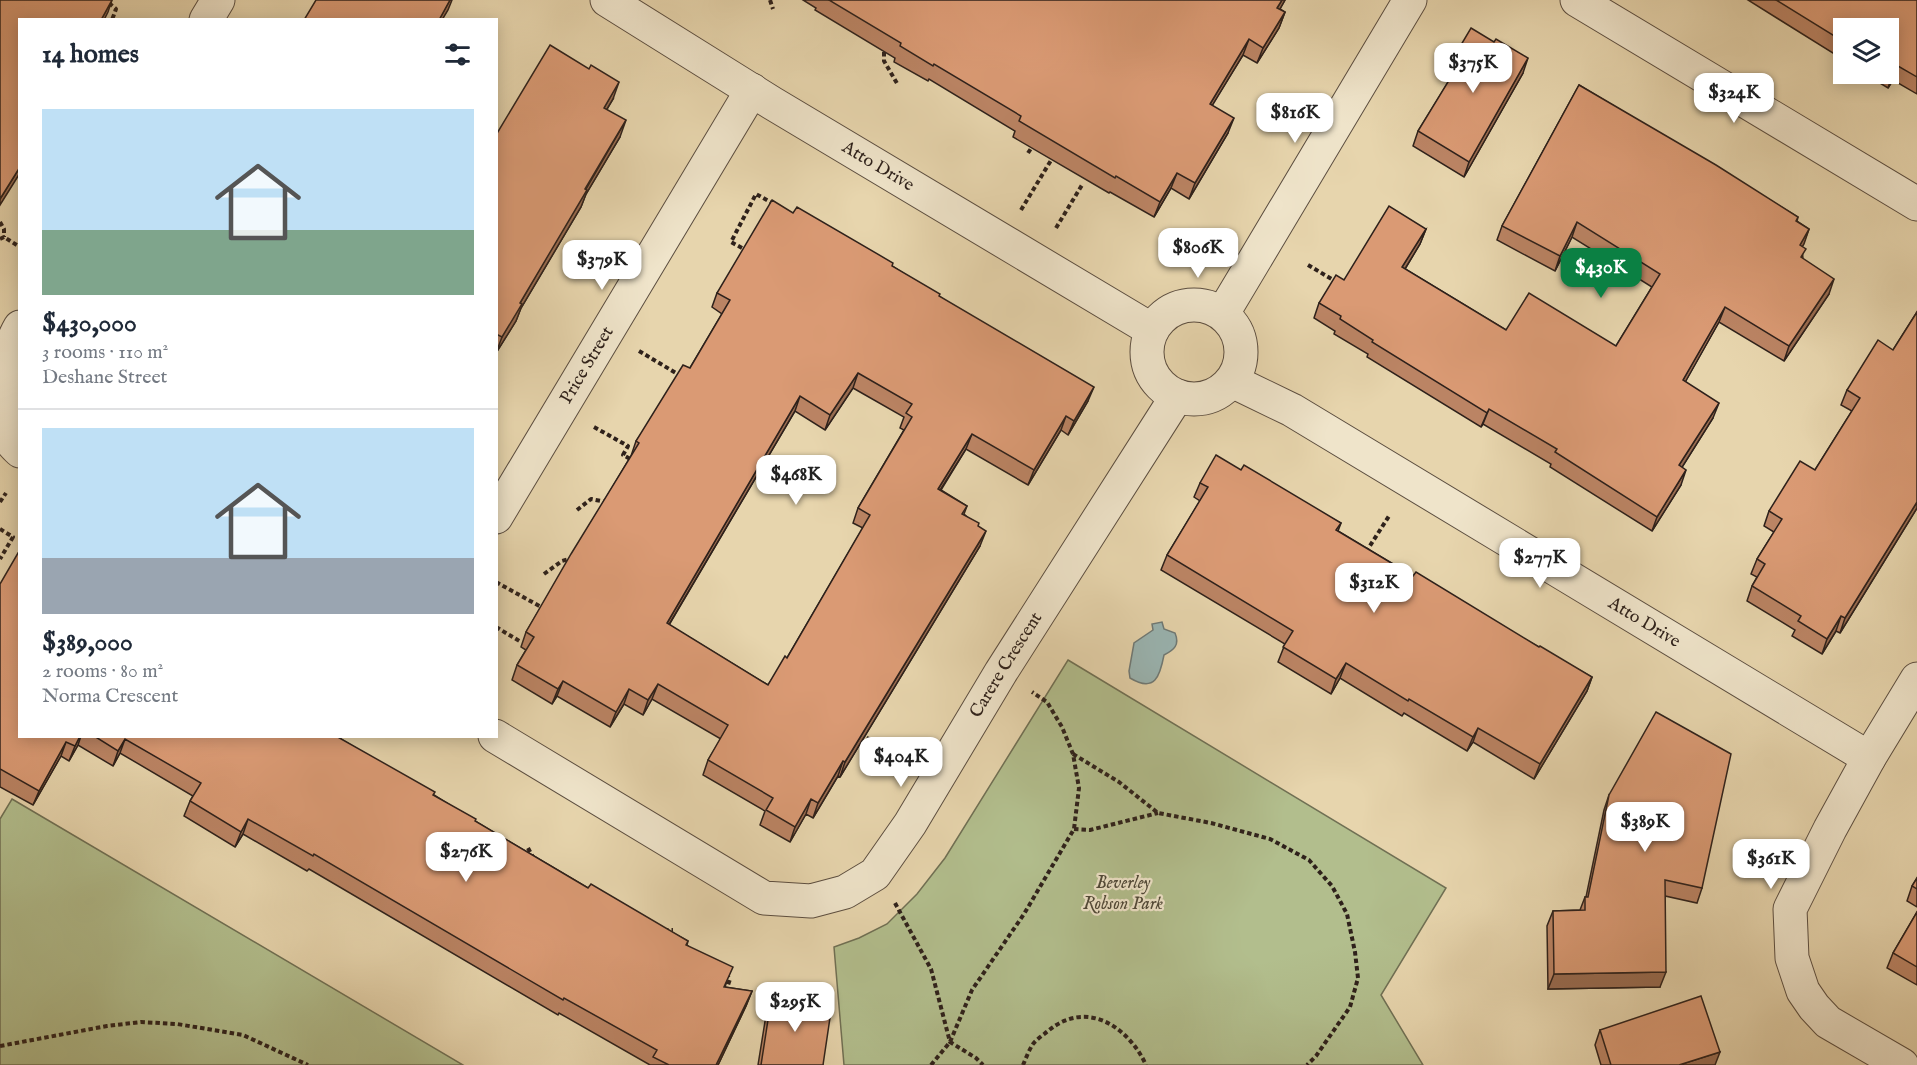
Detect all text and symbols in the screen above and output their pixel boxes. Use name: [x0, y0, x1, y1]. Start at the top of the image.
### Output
map controls: [1833, 18, 1899, 84]
button: layers: [1833, 18, 1899, 84]
text: 14 homes: [42, 38, 139, 71]
icon: filters: [441, 38, 474, 71]
pin: $375K: [1431, 43, 1515, 94]
text: $375K: [1448, 50, 1498, 75]
pin: $324K: [1692, 73, 1776, 124]
text: $324K: [1708, 80, 1760, 105]
pin: $816K: [1253, 93, 1337, 144]
text: $816K: [1270, 100, 1320, 125]
street label: Atto Drive: [837, 135, 918, 197]
icon: home: [204, 148, 312, 256]
pin: $806K: [1156, 228, 1240, 279]
text: $806K: [1172, 235, 1224, 260]
pin: $379K: [560, 240, 644, 291]
text: $379K: [576, 247, 628, 272]
pin: $430K: [1559, 248, 1643, 299]
text: $430K: [1575, 255, 1627, 280]
text: $430,000: [42, 307, 137, 340]
street label: Price Street: [555, 322, 619, 408]
text: 3 rooms · 110 m²: [42, 340, 168, 365]
text: Deshane Street: [42, 365, 167, 390]
pin: $468K: [754, 455, 838, 506]
text: $468K: [770, 462, 822, 487]
icon: home: [204, 467, 312, 575]
pin: $277K: [1498, 538, 1582, 589]
text: $277K: [1513, 545, 1567, 570]
pin: $312K: [1332, 563, 1416, 614]
text: $312K: [1349, 570, 1399, 595]
street label: Atto Drive: [1603, 591, 1684, 653]
street label: Carere Crescent: [965, 608, 1048, 722]
text: $389,000: [42, 626, 133, 659]
text: 2 rooms · 80 m²: [42, 659, 163, 684]
text: Norma Crescent: [42, 684, 178, 709]
pin: $404K: [859, 737, 943, 788]
text: $404K: [874, 744, 928, 769]
pin: $389K: [1603, 802, 1687, 853]
text: $389K: [1620, 809, 1670, 834]
pin: $276K: [424, 832, 508, 883]
text: $276K: [440, 839, 492, 864]
pin: $361K: [1729, 839, 1813, 890]
text: $361K: [1747, 846, 1795, 871]
park label: Beverley Robson Park: [1083, 872, 1163, 916]
pin: $295K: [753, 982, 837, 1033]
text: $295K: [770, 989, 820, 1014]

